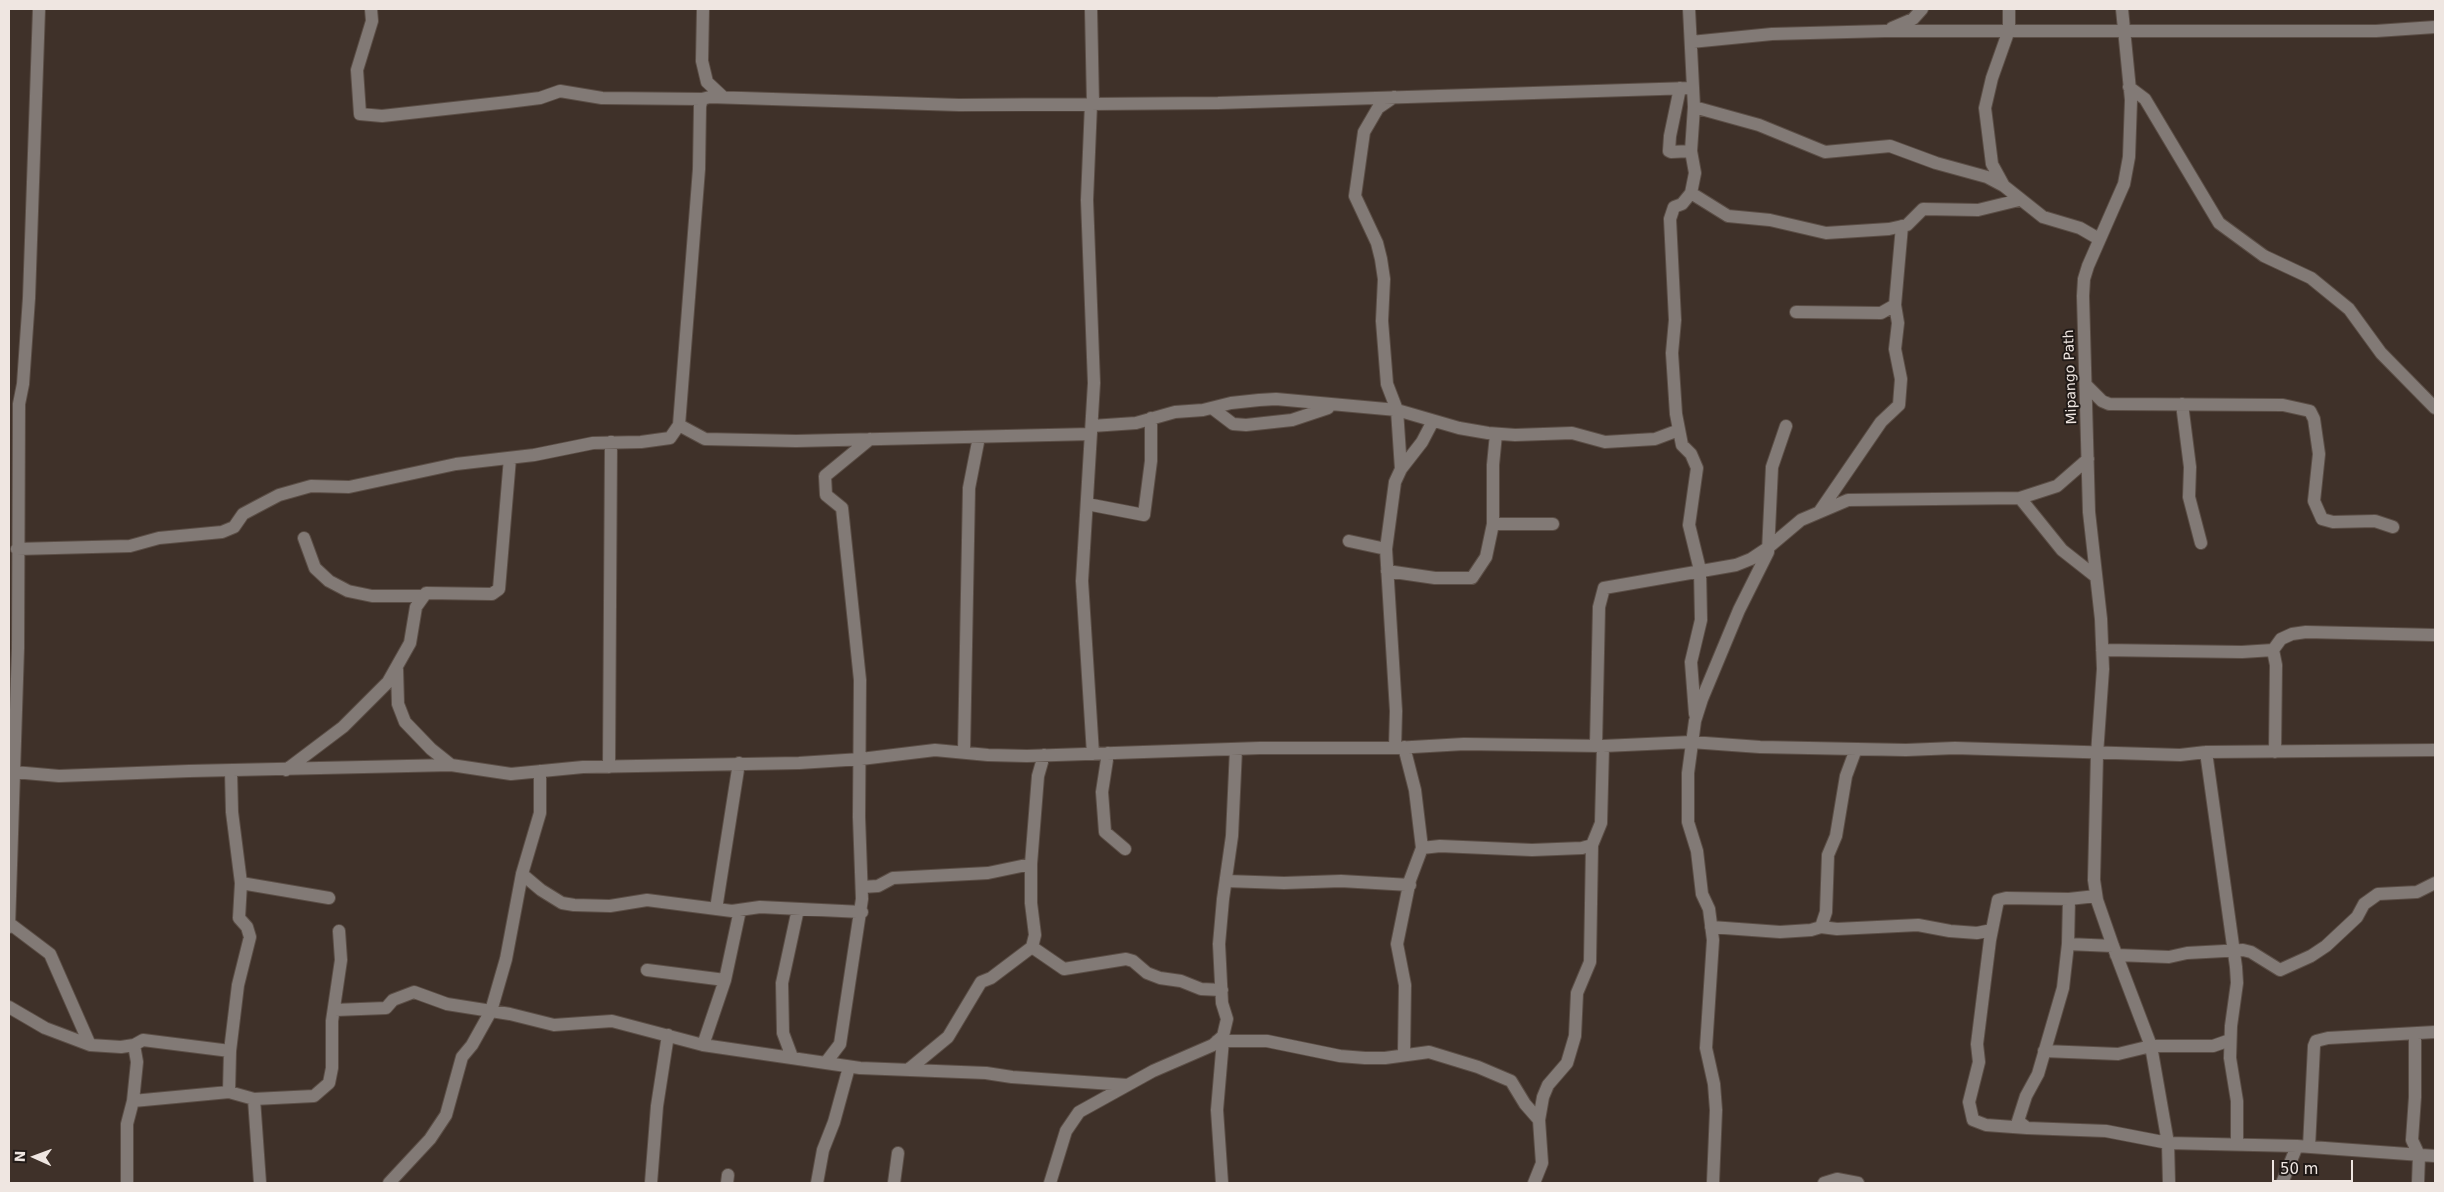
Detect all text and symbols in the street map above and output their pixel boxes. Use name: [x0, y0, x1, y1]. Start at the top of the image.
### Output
street label: Mipango Path: [2061, 329, 2081, 425]
north arrow: [10, 1132, 60, 1182]
text: N: [12, 1150, 28, 1163]
scale bar: [2274, 1150, 2355, 1182]
text: 50 m: [2280, 1160, 2318, 1178]

